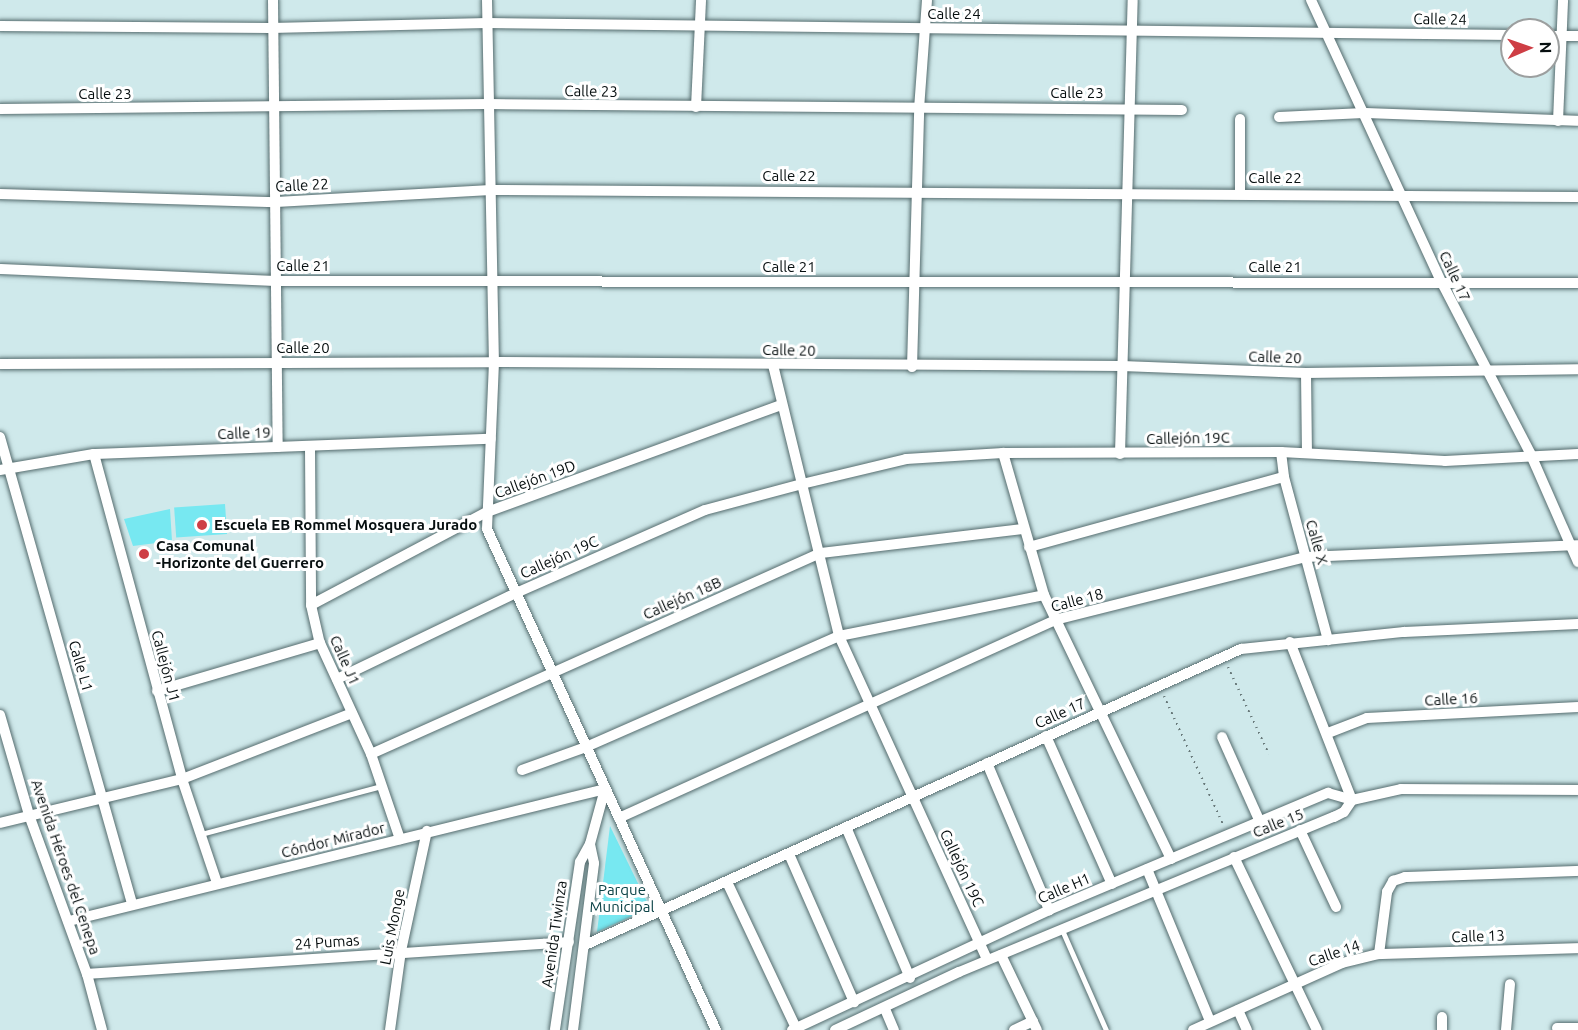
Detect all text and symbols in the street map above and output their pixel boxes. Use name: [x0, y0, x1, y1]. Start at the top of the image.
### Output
street label: Calle 24: [927, 5, 981, 23]
street label: Calle 24: [1413, 10, 1467, 28]
north arrow: [1500, 18, 1560, 78]
text: N: [1537, 41, 1555, 54]
street label: Calle 23: [564, 82, 618, 100]
street label: Calle 23: [1050, 84, 1104, 102]
street label: Calle 23: [78, 85, 132, 103]
street label: Calle 22: [762, 167, 816, 185]
street label: Calle 22: [1248, 169, 1302, 187]
street label: Calle 22: [275, 175, 329, 195]
street label: Calle 17: [1436, 248, 1474, 304]
street label: Calle 21: [276, 257, 330, 275]
street label: Calle 21: [762, 258, 816, 276]
street label: Calle 21: [1248, 258, 1302, 276]
street label: Calle 20: [276, 339, 330, 357]
street label: Calle 20: [762, 341, 816, 359]
street label: Calle 20: [1248, 347, 1302, 367]
street label: Calle 19: [217, 423, 271, 443]
street label: Callejón 19C: [1146, 428, 1230, 448]
street label: Callejón 19D: [492, 456, 578, 502]
place label: Escuela EB Rommel Mosquera Jurado: [214, 516, 477, 534]
marker: Escuela EB Rommel Mosquera Jurado: [195, 518, 209, 532]
street label: Calle X: [1302, 518, 1332, 566]
street label: Callejón 19C: [517, 532, 601, 582]
place label: Casa Comunal -Horizonte del Guerrero: [156, 536, 324, 571]
marker: Casa Comunal -Horizonte del Guerrero: [137, 547, 151, 561]
street label: Callejón 18B: [640, 573, 724, 623]
street label: Calle 18: [1049, 584, 1105, 616]
street label: Callejón J1: [148, 628, 184, 704]
street label: Calle J1: [326, 632, 364, 688]
street label: Calle L1: [65, 638, 97, 694]
street label: Calle 16: [1424, 689, 1478, 709]
street label: Calle 17: [1032, 694, 1088, 732]
street label: Avenida Héroes del Cenepa: [28, 777, 104, 957]
street label: Calle 15: [1250, 805, 1306, 841]
street label: Cóndor Mirador: [279, 818, 387, 862]
street label: Callejón 19C: [936, 826, 988, 910]
street label: Calle H1: [1035, 869, 1093, 907]
street label: Avenida Tiwinza: [538, 879, 570, 989]
park label: Parque Municipal: [590, 880, 654, 915]
street label: Luis Monge: [376, 887, 408, 967]
street label: Calle 13: [1451, 926, 1505, 946]
street label: 24 Pumas: [294, 931, 360, 953]
street label: Calle 14: [1306, 936, 1362, 970]

